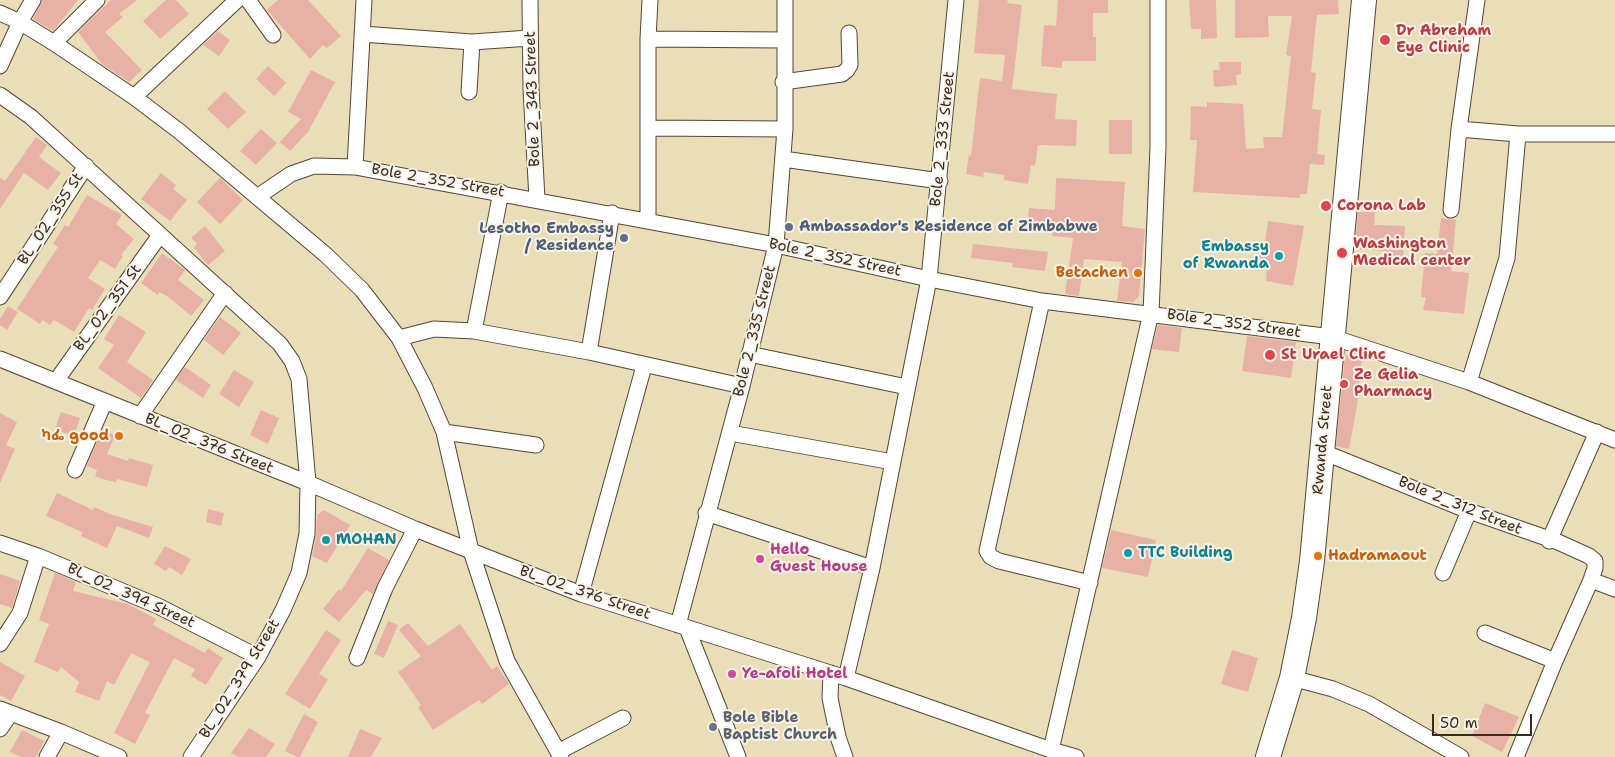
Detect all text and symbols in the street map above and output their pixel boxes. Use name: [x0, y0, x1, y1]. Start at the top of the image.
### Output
place label: Dr Abreham Eye Clinic: [1396, 22, 1491, 57]
street label: Bole 2_343 Street: [522, 31, 544, 167]
marker: Dr Abreham Eye Clinic: [1378, 33, 1392, 47]
street label: Bole 2_333 Street: [927, 71, 959, 207]
street label: Bole 2_352 Street: [370, 160, 506, 202]
street label: BL_02_355 St: [15, 170, 87, 268]
place label: Corona Lab: [1337, 197, 1426, 215]
marker: Corona Lab: [1319, 199, 1333, 213]
place label: Ambassador's Residence of Zimbabwe: [799, 218, 1098, 236]
place label: Lesotho Embassy / Residence: [479, 220, 614, 255]
marker: Ambassador's Residence of Zimbabwe: [783, 221, 795, 233]
marker: Lesotho Embassy / Residence: [618, 232, 630, 244]
street label: Bole 2_352 Street: [767, 235, 903, 281]
place label: Washington Medical center: [1353, 235, 1471, 270]
place label: Embassy of Rwanda: [1183, 238, 1269, 273]
marker: Washington Medical center: [1335, 246, 1349, 260]
marker: Embassy of Rwanda: [1273, 250, 1285, 262]
street label: BL_02_351 St: [70, 261, 146, 355]
street label: Bole 2_335 Street: [730, 263, 780, 399]
place label: Betachen: [1056, 264, 1128, 282]
marker: Betachen: [1132, 267, 1144, 279]
street label: Bole 2_352 Street: [1166, 306, 1302, 342]
place label: St Urael Clinc: [1281, 346, 1386, 364]
marker: St Urael Clinc: [1263, 348, 1277, 362]
place label: Ze Gelia Pharmacy: [1354, 366, 1432, 401]
marker: Ze Gelia Pharmacy: [1338, 378, 1350, 390]
street label: Rwanda Street: [1309, 385, 1337, 495]
street label: BL_02_376 Street: [142, 410, 276, 478]
place label: ካፌ good: [41, 427, 109, 445]
marker: ካፌ good: [113, 430, 125, 442]
street label: Bole 2_312 Street: [1396, 473, 1524, 539]
place label: MOHAN: [336, 531, 397, 549]
marker: MOHAN: [320, 534, 332, 546]
place label: Hello Guest House: [770, 541, 868, 576]
place label: TTC Building: [1138, 544, 1232, 562]
marker: TTC Building: [1122, 547, 1134, 559]
place label: Hadramaout: [1328, 547, 1427, 565]
marker: Hadramaout: [1312, 550, 1324, 562]
marker: Hello Guest House: [754, 553, 766, 565]
street label: BL_02_394 Street: [64, 560, 198, 632]
street label: BL_02_376 Street: [517, 562, 653, 624]
street label: BL_02_379 Street: [196, 616, 284, 742]
place label: Ye-afoli Hotel: [742, 665, 848, 683]
marker: Ye-afoli Hotel: [726, 668, 738, 680]
scale bar: [1435, 704, 1535, 736]
place label: Bole Bible Baptist Church: [723, 709, 837, 744]
text: 50 m: [1440, 713, 1478, 733]
marker: Bole Bible Baptist Church: [707, 721, 719, 733]

